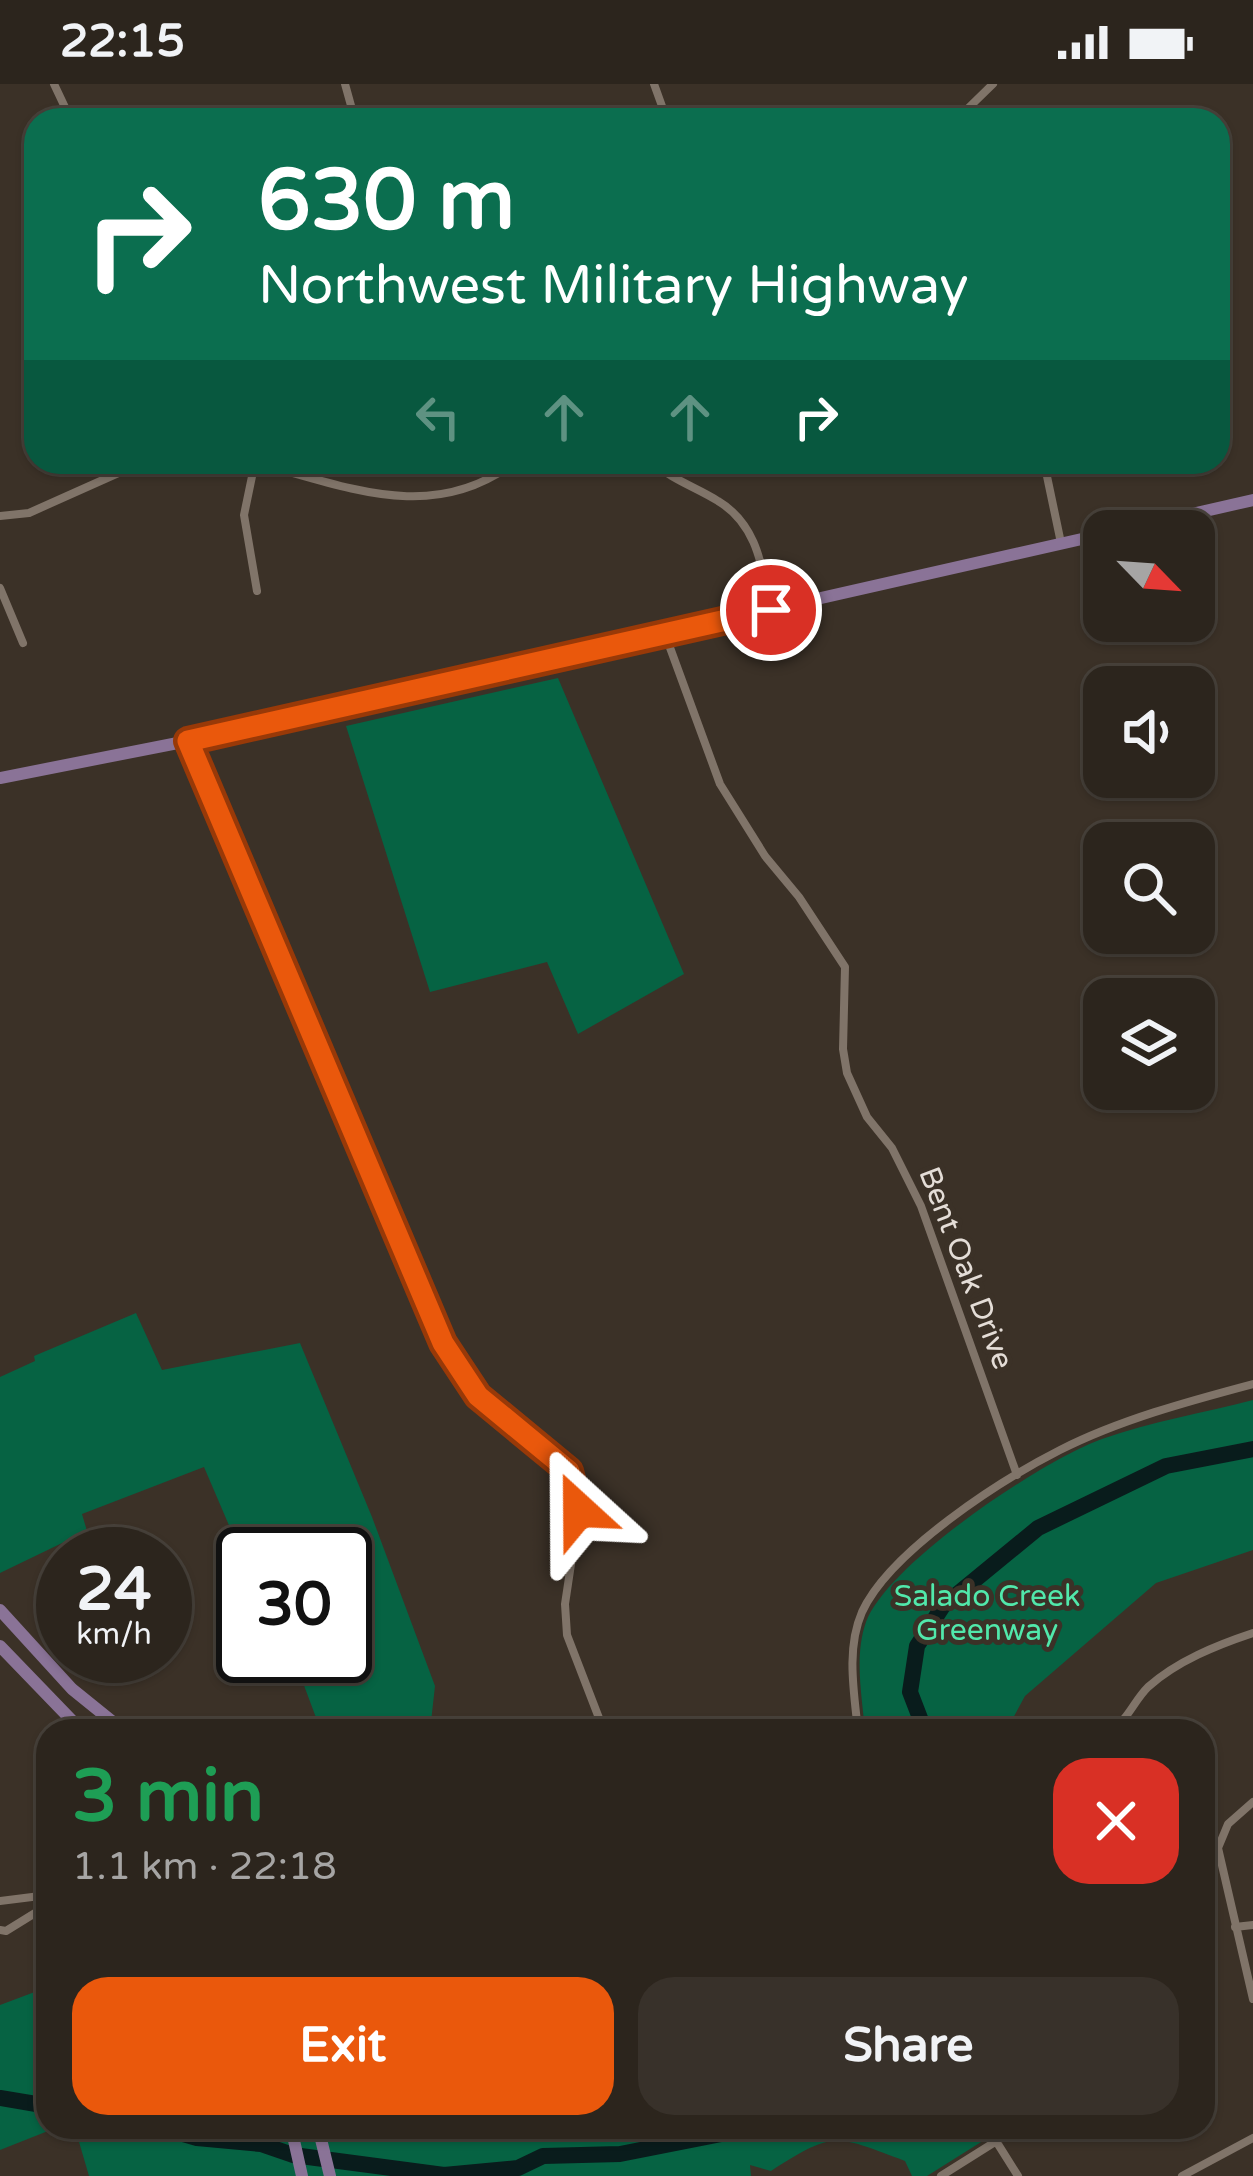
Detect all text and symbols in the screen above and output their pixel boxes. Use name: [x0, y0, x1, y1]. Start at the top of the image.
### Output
text: 22:15: [60, 15, 185, 69]
text: 630 m: [258, 151, 515, 252]
icon: right: [60, 156, 216, 312]
text: Northwest Military Highway: [258, 253, 969, 318]
icon: left: [405, 384, 471, 450]
icon: ahead: [531, 384, 597, 450]
icon: ahead: [657, 384, 723, 450]
icon: right: [783, 384, 849, 450]
north arrow: [1083, 510, 1215, 642]
map controls: [1083, 510, 1215, 1110]
pin: [720, 559, 822, 661]
icon: arrive: [738, 577, 804, 643]
button: sound: [1083, 666, 1215, 798]
button: search: [1083, 822, 1215, 954]
button: layers: [1083, 978, 1215, 1110]
street label: Bent Oak Drive: [910, 1162, 1022, 1374]
position arrow: [516, 1447, 642, 1573]
speed limit sign: 30: [216, 1527, 372, 1683]
text: 24: [76, 1554, 152, 1626]
park label: Salado Creek Greenway: [894, 1578, 1080, 1649]
text: km/h: [76, 1616, 152, 1653]
text: 3 min: [72, 1754, 264, 1841]
button: close: [1053, 1758, 1179, 1884]
text: 1.1 km · 22:18: [72, 1843, 337, 1890]
button: Exit: [72, 1977, 614, 2115]
button: Share: [638, 1977, 1179, 2115]

